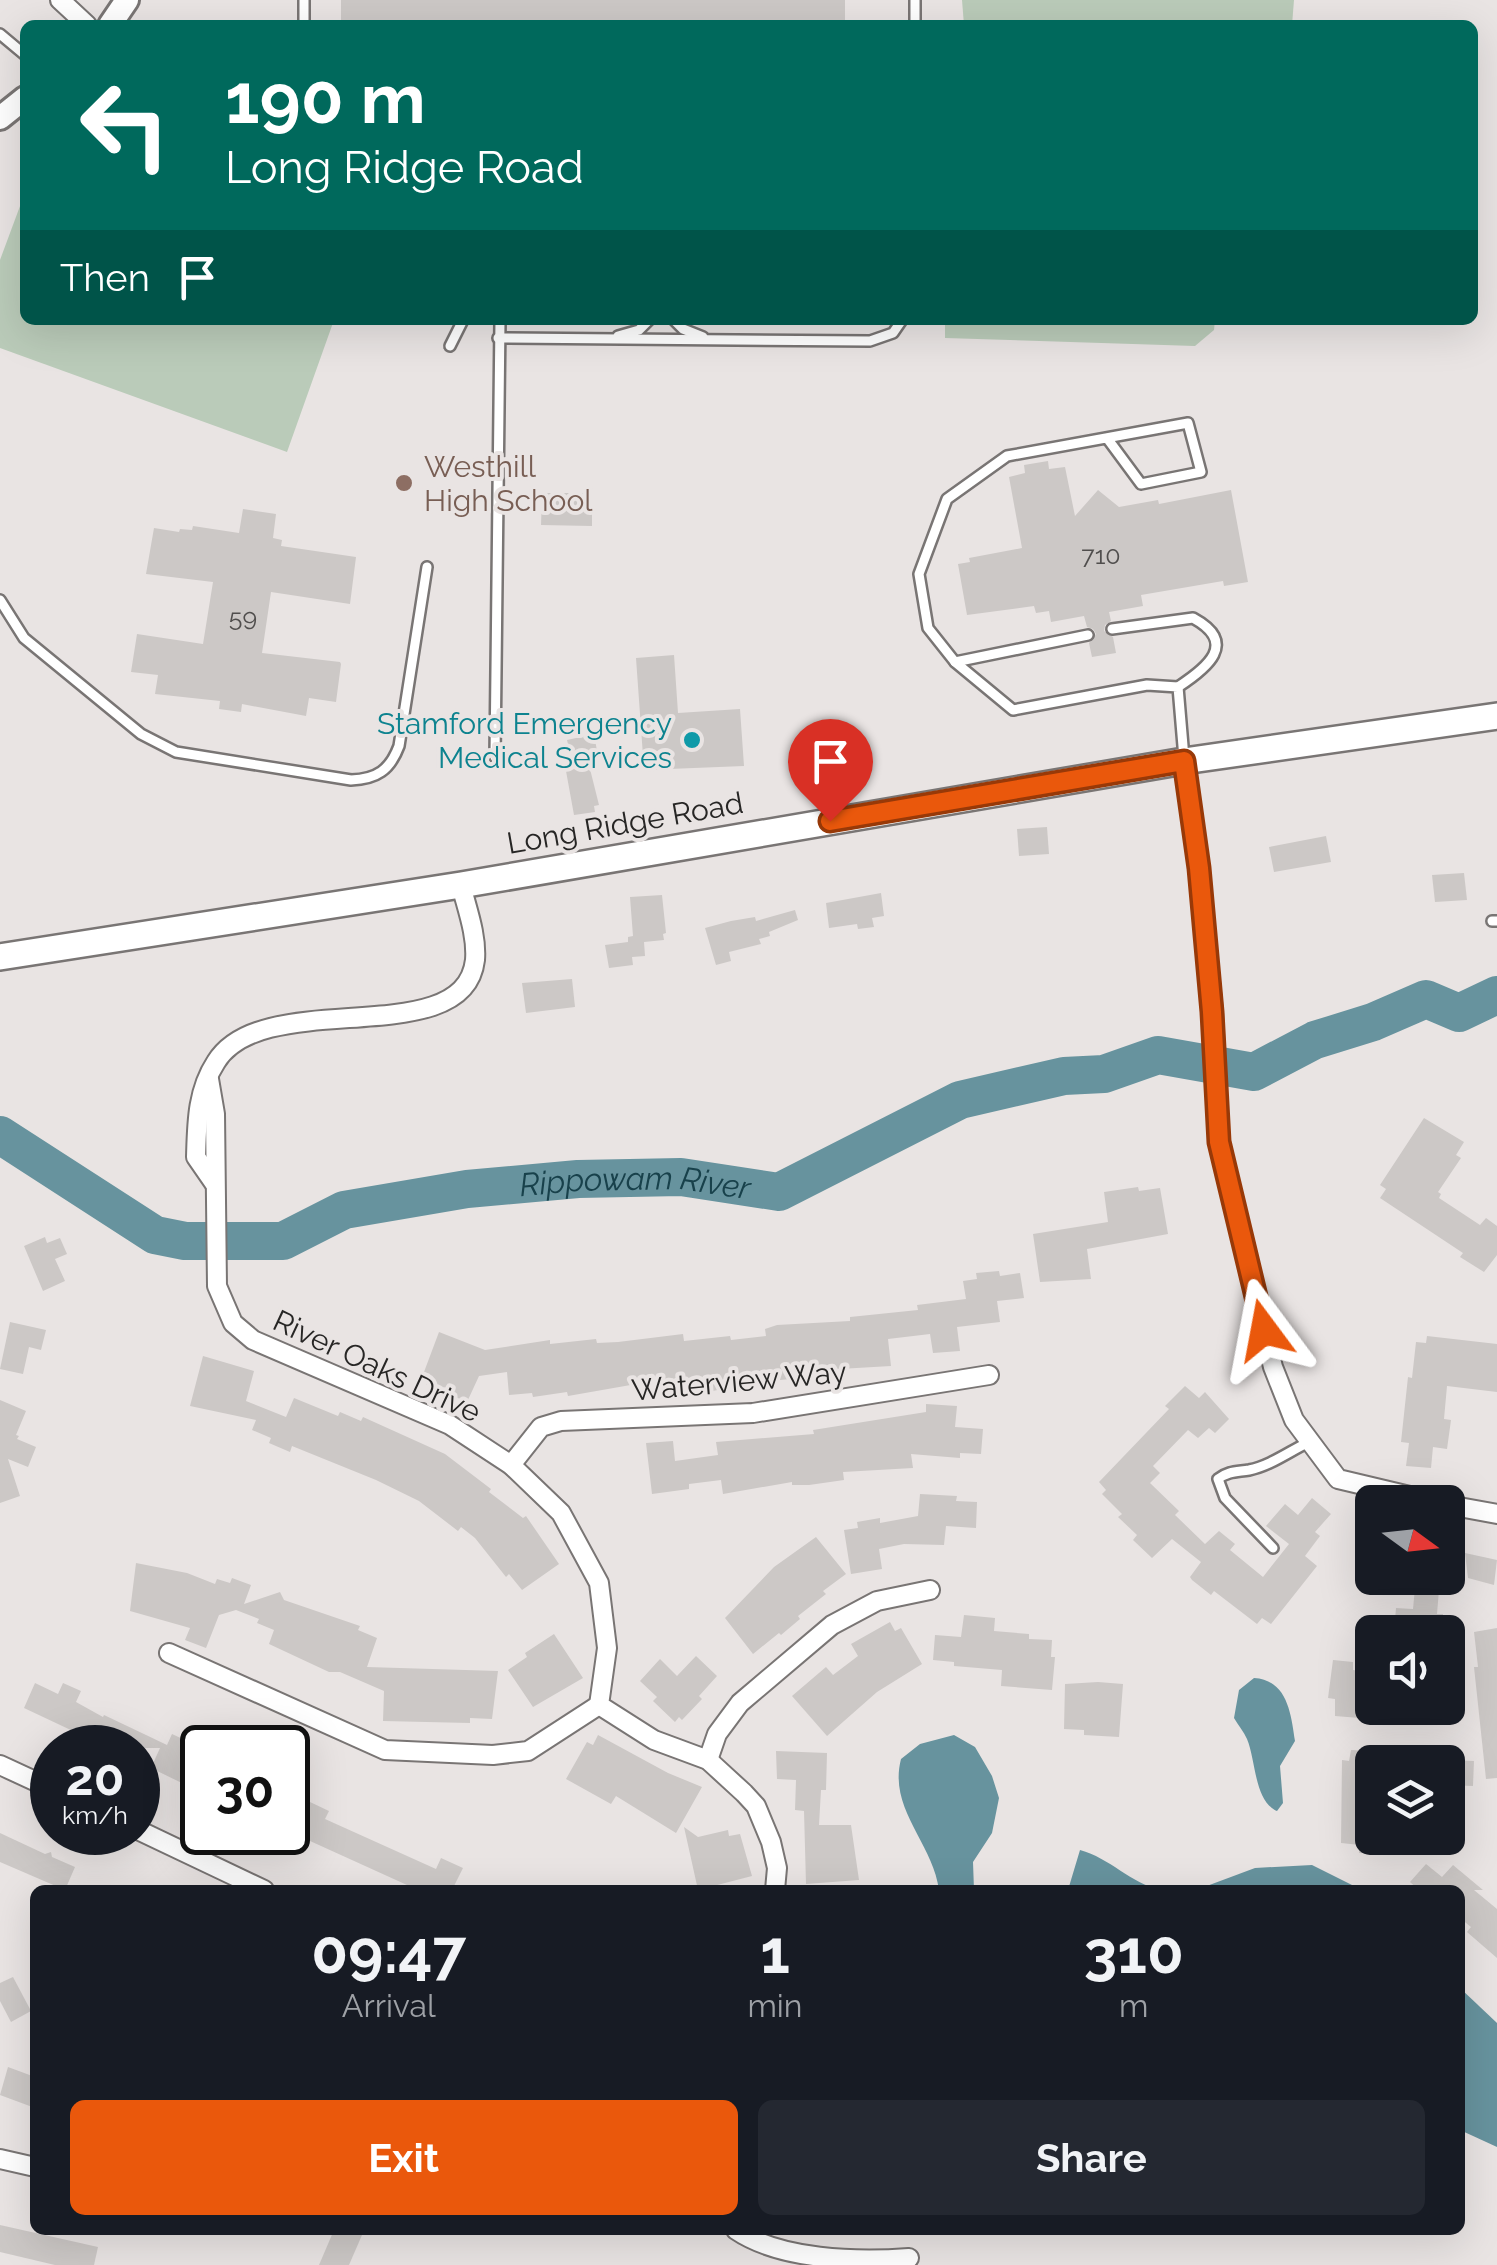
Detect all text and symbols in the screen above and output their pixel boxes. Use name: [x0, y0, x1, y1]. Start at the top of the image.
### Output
text: 190 m: [225, 57, 426, 139]
icon: left: [60, 60, 190, 190]
text: Long Ridge Road: [225, 141, 584, 194]
icon: arrive: [170, 250, 225, 305]
text: Then: [60, 255, 150, 300]
place label: Westhill High School: [424, 449, 593, 518]
marker: Westhill High School: [393, 472, 415, 494]
house number: 710: [1081, 540, 1121, 570]
house number: 59: [229, 602, 257, 632]
place label: Stamford Emergency Medical Services: [377, 706, 672, 775]
pin: [788, 719, 873, 822]
marker: Stamford Emergency Medical Services: [681, 729, 703, 751]
icon: arrive: [803, 734, 858, 789]
street label: Long Ridge Road: [504, 785, 746, 861]
water label: Rippowam River: [518, 1159, 754, 1206]
position arrow: [1212, 1278, 1316, 1382]
street label: River Oaks Drive: [268, 1303, 486, 1429]
street label: Waterview Way: [630, 1354, 848, 1408]
north arrow: [1355, 1485, 1465, 1595]
map controls: [1355, 1485, 1465, 1855]
button: sound: [1355, 1615, 1465, 1725]
speed limit sign: 30: [180, 1725, 310, 1855]
button: layers: [1355, 1745, 1465, 1855]
text: 20: [66, 1748, 124, 1807]
text: km/h: [62, 1800, 128, 1830]
text: 09:47: [311, 1917, 466, 1987]
text: 1: [760, 1917, 790, 1987]
text: 310: [1084, 1917, 1184, 1987]
text: Arrival: [342, 1987, 436, 2024]
text: min: [747, 1987, 803, 2024]
text: m: [1119, 1987, 1148, 2024]
button: Exit: [70, 2100, 738, 2215]
button: Share: [758, 2100, 1425, 2215]

